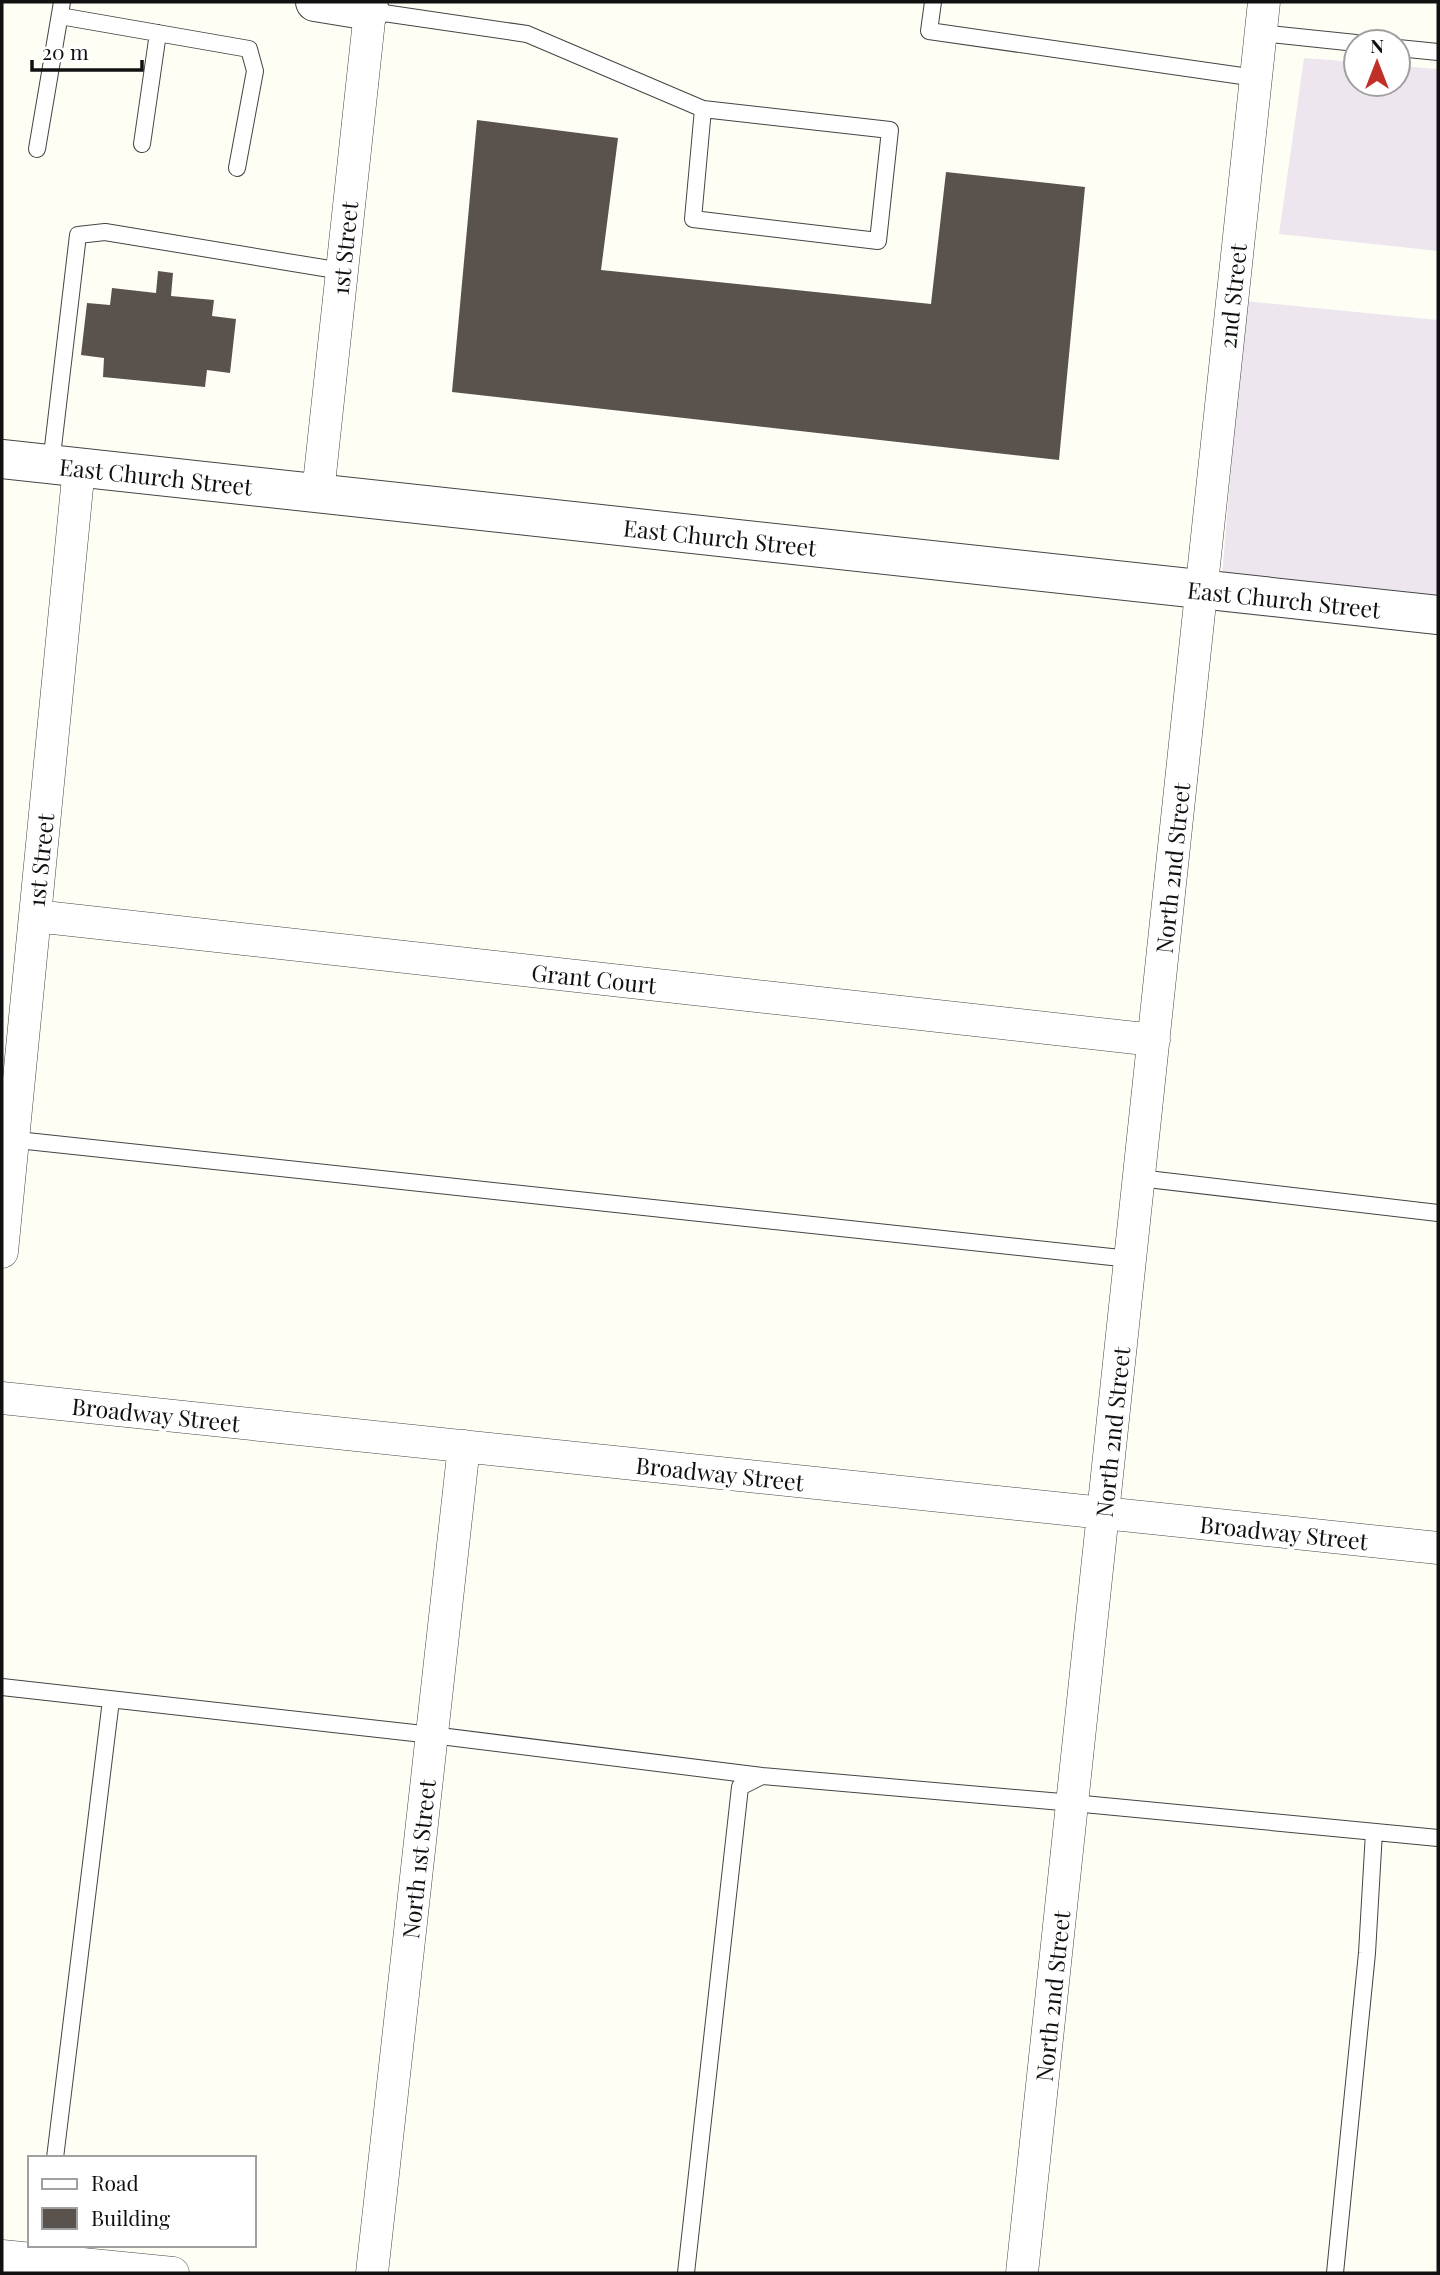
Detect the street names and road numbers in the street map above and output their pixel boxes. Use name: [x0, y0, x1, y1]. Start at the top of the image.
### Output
street label: 1st Street: [324, 199, 364, 296]
street label: 2nd Street: [1211, 241, 1253, 350]
street label: East Church Street: [58, 450, 255, 502]
street label: East Church Street: [622, 511, 819, 563]
street label: East Church Street: [1186, 573, 1383, 625]
street label: North 2nd Street: [1148, 780, 1196, 955]
street label: 1st Street: [20, 811, 60, 908]
street label: Grant Court: [530, 956, 659, 1000]
street label: North 2nd Street: [1088, 1344, 1136, 1519]
street label: Broadway Street: [70, 1390, 242, 1438]
street label: Broadway Street: [634, 1449, 806, 1497]
street label: Broadway Street: [1198, 1508, 1370, 1556]
street label: North 1st Street: [394, 1777, 442, 1940]
street label: North 2nd Street: [1028, 1908, 1076, 2083]

